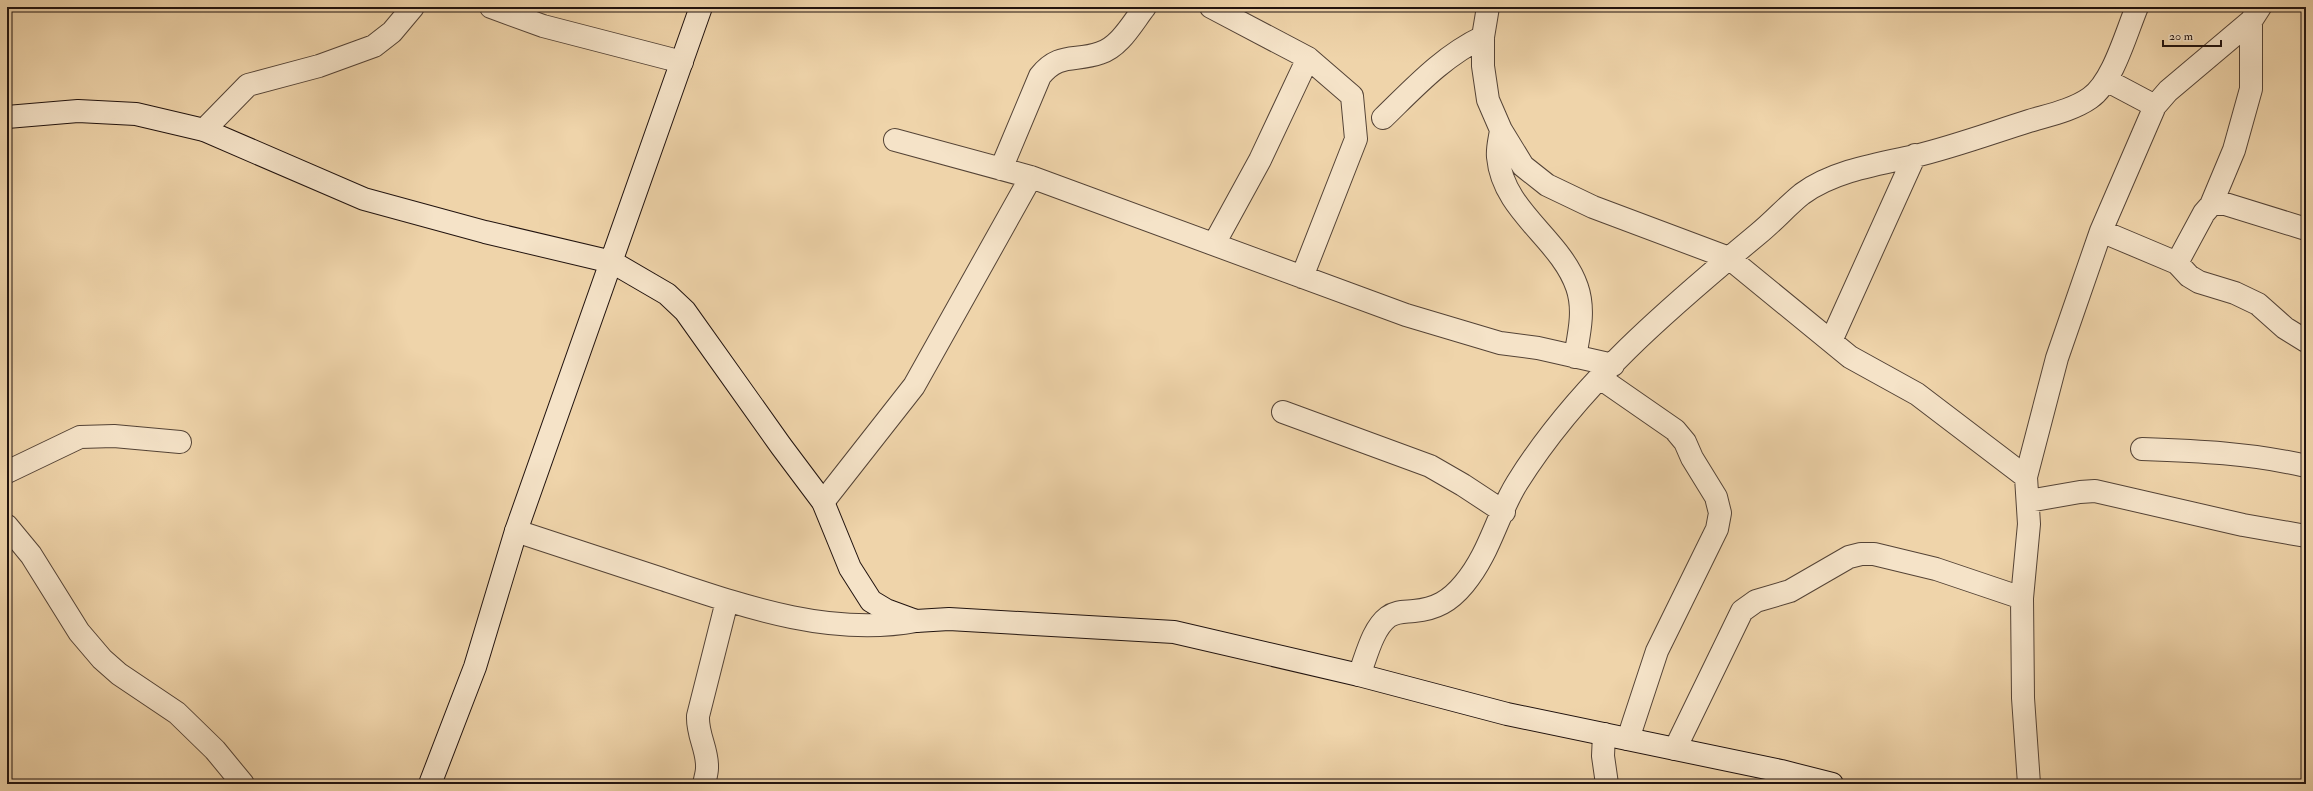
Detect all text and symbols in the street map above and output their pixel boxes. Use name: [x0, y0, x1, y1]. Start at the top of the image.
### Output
scale bar: [2163, 22, 2221, 48]
text: 20 m: [2169, 29, 2194, 44]

